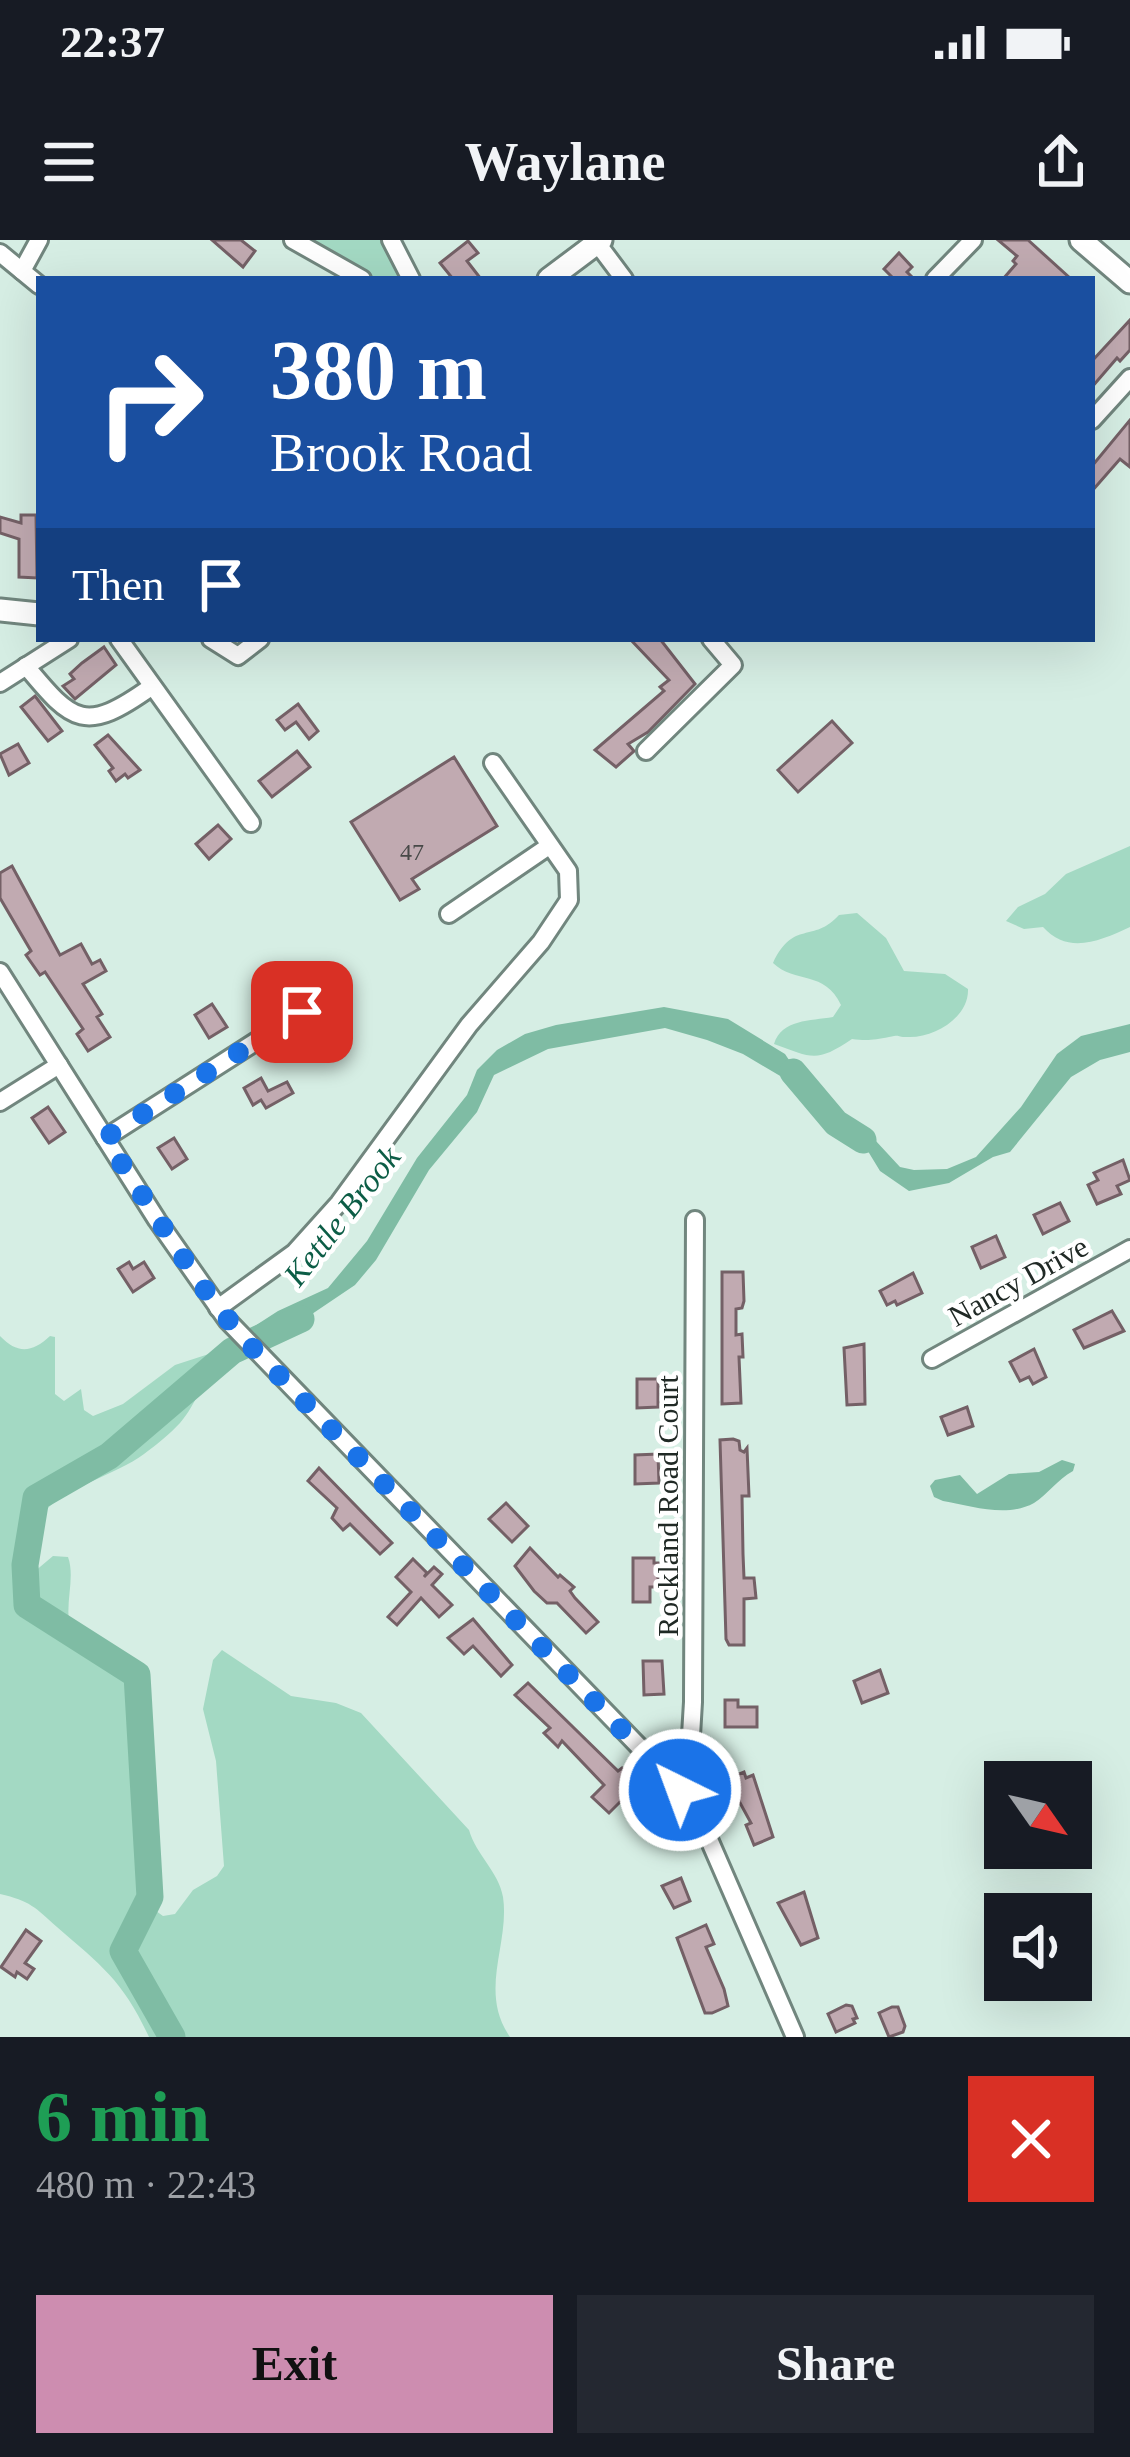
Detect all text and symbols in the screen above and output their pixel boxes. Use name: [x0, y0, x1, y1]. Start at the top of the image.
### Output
text: 22:37: [60, 17, 165, 67]
icon: menu: [36, 129, 102, 195]
icon: share: [1028, 129, 1094, 195]
text: Waylane: [464, 132, 666, 192]
icon: right: [72, 324, 228, 480]
text: 380 m: [270, 324, 487, 417]
text: Brook Road: [270, 423, 533, 483]
icon: arrive: [188, 552, 254, 618]
text: Then: [72, 560, 164, 610]
house number: 47: [400, 839, 424, 865]
pin: [251, 961, 353, 1063]
icon: arrive: [269, 979, 335, 1045]
water label: Kettle Brook: [276, 1138, 408, 1293]
street label: Nancy Drive: [943, 1229, 1093, 1333]
street label: Rockland Road Court: [651, 1375, 684, 1637]
position arrow: [617, 1727, 743, 1853]
north arrow: [984, 1761, 1092, 1869]
map controls: [984, 1761, 1092, 2001]
button: sound: [984, 1893, 1092, 2001]
button: close: [968, 2076, 1094, 2202]
text: 6 min: [36, 2077, 210, 2157]
text: 480 m · 22:43: [36, 2163, 256, 2206]
button: Exit: [36, 2295, 553, 2433]
button: Share: [577, 2295, 1094, 2433]

